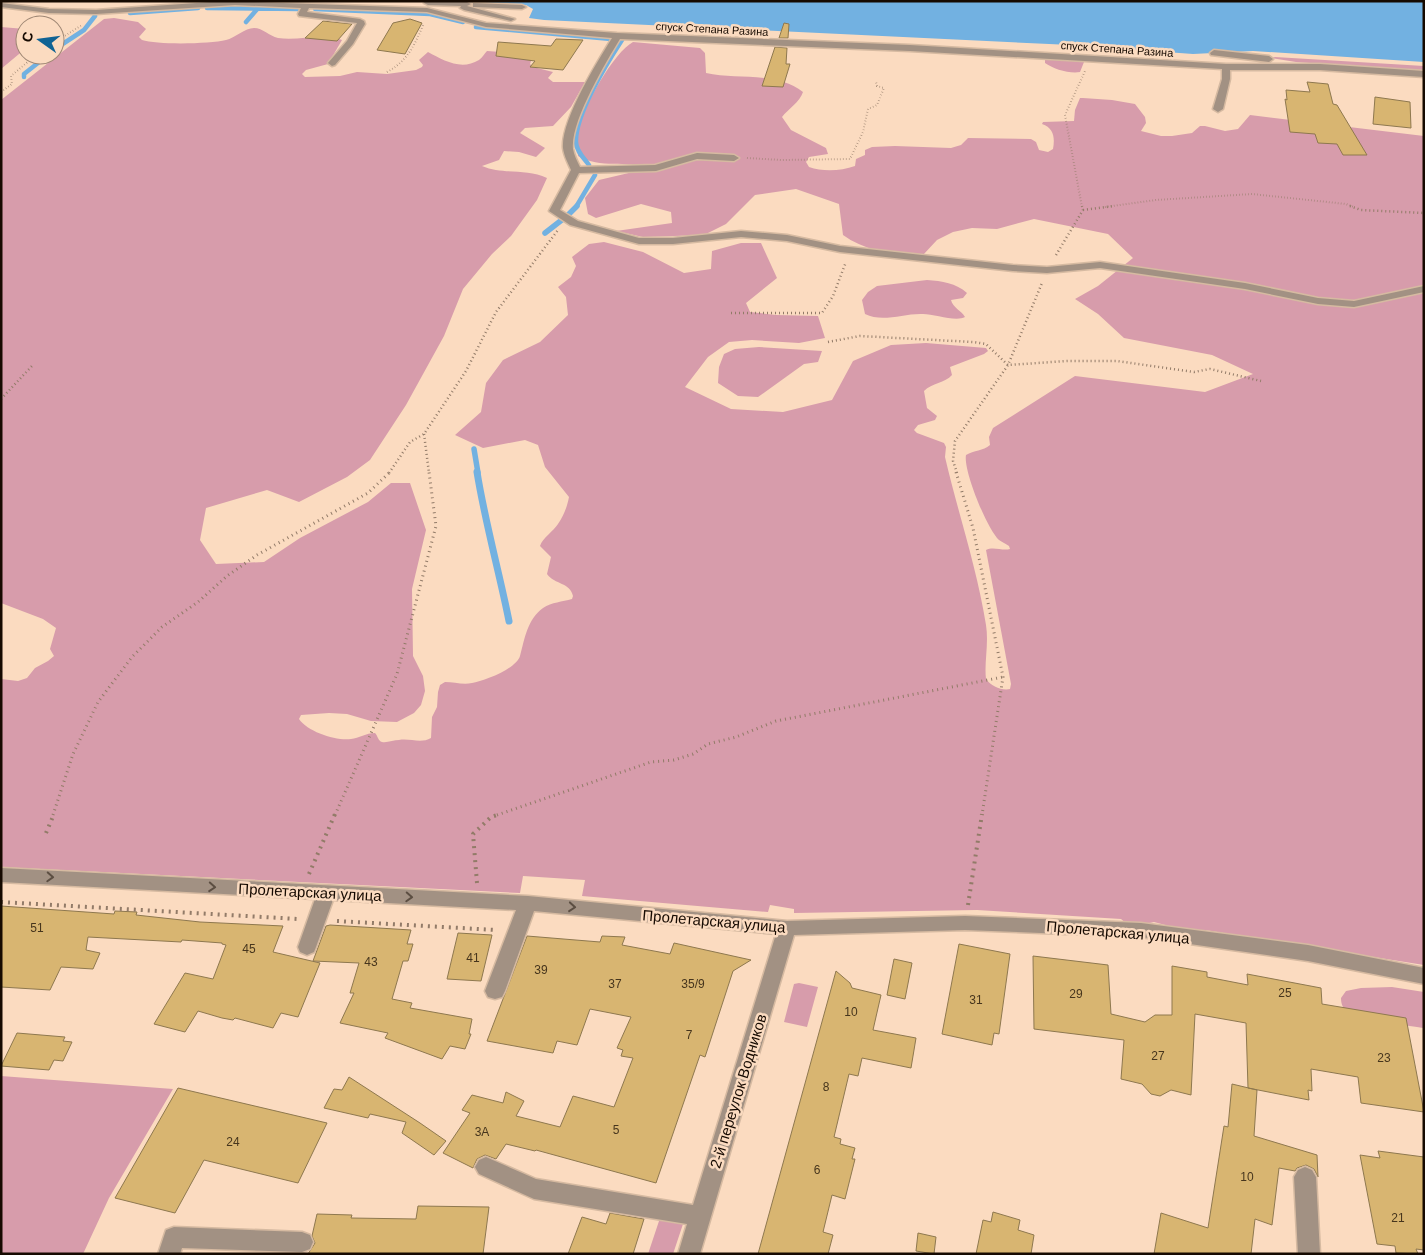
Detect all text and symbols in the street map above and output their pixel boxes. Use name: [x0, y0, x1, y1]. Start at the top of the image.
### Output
north arrow: [15, 15, 65, 65]
street label: спуск Степана Разина: [655, 20, 770, 38]
text: С: [18, 30, 36, 44]
street label: спуск Степана Разина: [1060, 39, 1175, 59]
one-way arrow: [46, 872, 54, 883]
street label: Пролетарская улица: [238, 880, 383, 904]
one-way arrow: [208, 881, 216, 892]
one-way arrow: [406, 892, 414, 903]
one-way arrow: [568, 901, 576, 912]
street label: Пролетарская улица: [642, 906, 787, 936]
street label: Пролетарская улица: [1046, 917, 1191, 947]
house number: 51: [30, 921, 44, 935]
house number: 45: [242, 942, 256, 956]
house number: 41: [466, 951, 480, 965]
house number: 43: [364, 955, 378, 969]
house number: 39: [534, 963, 548, 977]
house number: 37: [608, 977, 622, 991]
house number: 35/9: [681, 977, 705, 991]
house number: 25: [1278, 986, 1292, 1000]
house number: 29: [1069, 987, 1083, 1001]
house number: 31: [969, 993, 983, 1007]
house number: 10: [844, 1005, 858, 1019]
street label: 2-й переулок Водников: [706, 1012, 770, 1170]
house number: 7: [686, 1028, 693, 1042]
house number: 27: [1151, 1049, 1165, 1063]
house number: 23: [1377, 1051, 1391, 1065]
house number: 8: [823, 1080, 830, 1094]
house number: 5: [613, 1123, 620, 1137]
house number: 3А: [475, 1125, 489, 1139]
house number: 24: [226, 1135, 240, 1149]
house number: 6: [814, 1163, 821, 1177]
house number: 10: [1240, 1170, 1254, 1184]
house number: 21: [1391, 1211, 1405, 1225]

